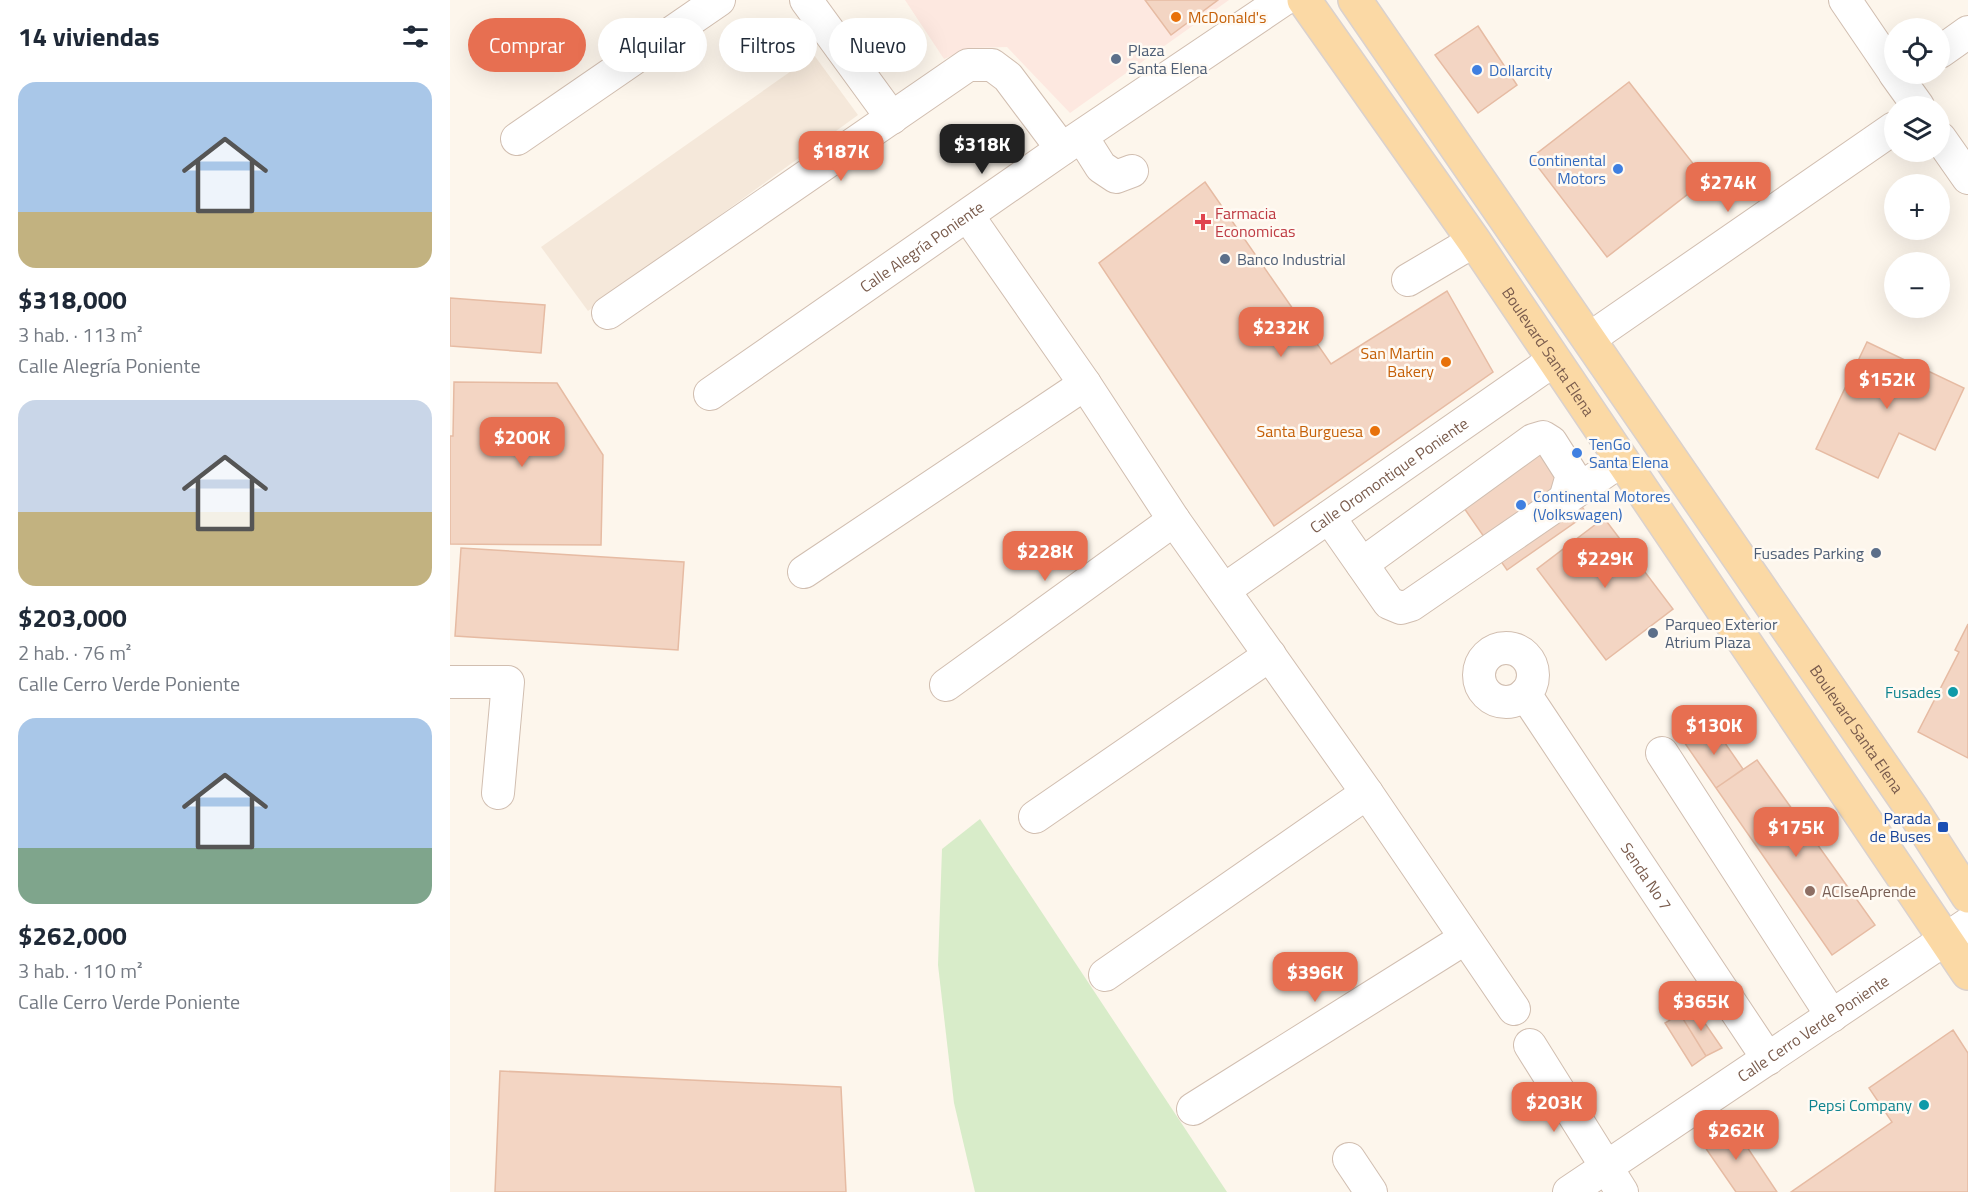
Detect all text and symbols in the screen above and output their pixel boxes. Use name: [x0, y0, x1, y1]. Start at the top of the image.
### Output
place label: McDonald's: [1188, 5, 1267, 29]
marker: McDonald's: [1169, 10, 1183, 24]
text: 14 viviendas: [18, 17, 160, 56]
chip: Comprar: [468, 18, 586, 72]
chip: Alquilar: [598, 18, 707, 72]
chip: Filtros: [719, 18, 817, 72]
chip: Nuevo: [829, 18, 927, 72]
map controls: [1884, 18, 1950, 318]
button: locate: [1884, 18, 1950, 84]
icon: filters: [399, 20, 432, 53]
place label: Plaza Santa Elena: [1128, 38, 1208, 80]
marker: Plaza Santa Elena: [1109, 52, 1123, 66]
place label: Dollarcity: [1489, 58, 1553, 82]
marker: Dollarcity: [1470, 63, 1484, 77]
button: layers: [1884, 96, 1950, 162]
icon: home: [171, 121, 279, 229]
pin: $318K: [940, 124, 1024, 175]
text: $318K: [954, 128, 1010, 159]
pin: $187K: [799, 131, 883, 182]
text: $187K: [813, 135, 869, 166]
place label: Continental Motors: [1529, 148, 1606, 190]
marker: Continental Motors: [1611, 162, 1625, 176]
pin: $274K: [1686, 162, 1770, 213]
text: $274K: [1700, 166, 1756, 197]
button: +: [1884, 174, 1950, 240]
street label: Calle Alegría Poniente: [855, 195, 989, 298]
place label: Farmacia Economicas: [1215, 201, 1295, 243]
marker: Farmacia Economicas: [1196, 215, 1210, 229]
place label: Banco Industrial: [1237, 247, 1346, 271]
marker: Banco Industrial: [1218, 252, 1232, 266]
button: −: [1884, 252, 1950, 318]
text: $318,000: [18, 280, 127, 319]
street label: Boulevard Santa Elena: [1496, 282, 1601, 421]
pin: $232K: [1239, 307, 1323, 358]
text: $232K: [1253, 311, 1309, 342]
text: 3 hab. · 113 m²: [18, 319, 143, 350]
place label: San Martin Bakery: [1360, 341, 1434, 383]
text: Calle Alegría Poniente: [18, 350, 201, 381]
marker: San Martin Bakery: [1439, 355, 1453, 369]
pin: $152K: [1845, 359, 1929, 410]
text: $152K: [1859, 363, 1915, 394]
street label: Calle Oromontique Poniente: [1305, 411, 1473, 539]
pin: $200K: [480, 417, 564, 468]
place label: Santa Burguesa: [1257, 419, 1363, 443]
text: $200K: [494, 421, 550, 452]
marker: Santa Burguesa: [1368, 424, 1382, 438]
place label: TenGo Santa Elena: [1589, 432, 1669, 474]
icon: home: [171, 439, 279, 547]
marker: TenGo Santa Elena: [1570, 446, 1584, 460]
place label: Continental Motores (Volkswagen): [1533, 484, 1670, 526]
marker: Continental Motores (Volkswagen): [1514, 498, 1528, 512]
pin: $228K: [1003, 531, 1087, 582]
text: $228K: [1017, 535, 1073, 566]
pin: $229K: [1563, 538, 1647, 589]
place label: Fusades Parking: [1753, 541, 1864, 565]
text: $229K: [1577, 542, 1633, 573]
marker: Fusades Parking: [1869, 546, 1883, 560]
text: $203,000: [18, 598, 127, 637]
place label: Parqueo Exterior Atrium Plaza: [1665, 612, 1778, 654]
marker: Parqueo Exterior Atrium Plaza: [1646, 626, 1660, 640]
text: 2 hab. · 76 m²: [18, 637, 131, 668]
street label: Boulevard Santa Elena: [1804, 660, 1910, 798]
text: Calle Cerro Verde Poniente: [18, 668, 240, 699]
place label: Fusades: [1885, 680, 1941, 704]
marker: Fusades: [1946, 685, 1960, 699]
pin: $130K: [1672, 705, 1756, 756]
text: $130K: [1686, 709, 1742, 740]
icon: home: [171, 757, 279, 865]
place label: Parada de Buses: [1870, 806, 1931, 848]
pin: $175K: [1754, 807, 1838, 858]
text: $175K: [1768, 811, 1824, 842]
marker: Parada de Buses: [1936, 820, 1950, 834]
street label: Senda No 7: [1615, 838, 1678, 915]
place label: ACIseAprende: [1822, 879, 1916, 903]
marker: ACIseAprende: [1803, 884, 1817, 898]
text: $262,000: [18, 916, 127, 955]
pin: $396K: [1273, 952, 1357, 1003]
text: 3 hab. · 110 m²: [18, 955, 143, 986]
text: $396K: [1287, 956, 1343, 987]
street label: Calle Cerro Verde Poniente: [1732, 968, 1894, 1088]
pin: $365K: [1659, 981, 1743, 1032]
text: $365K: [1673, 985, 1729, 1016]
text: Calle Cerro Verde Poniente: [18, 986, 240, 1017]
pin: $203K: [1512, 1082, 1596, 1133]
text: $203K: [1526, 1086, 1582, 1117]
place label: Pepsi Company: [1809, 1093, 1912, 1117]
marker: Pepsi Company: [1917, 1098, 1931, 1112]
pin: $262K: [1694, 1110, 1778, 1161]
text: $262K: [1708, 1114, 1764, 1145]

